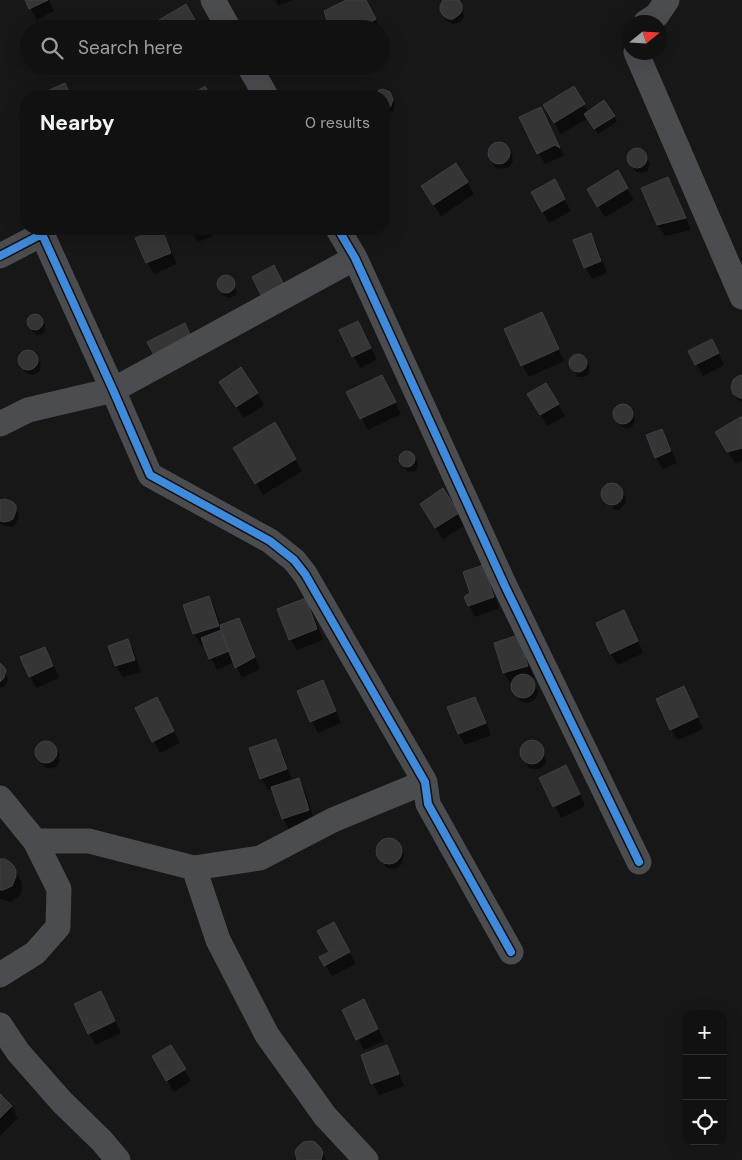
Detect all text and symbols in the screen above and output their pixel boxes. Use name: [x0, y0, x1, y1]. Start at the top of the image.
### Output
north arrow: [622, 15, 667, 60]
search box: [20, 20, 390, 75]
icon: search: [38, 34, 66, 62]
text: Search here: [78, 35, 183, 60]
text: Nearby: [40, 109, 114, 137]
text: 0 results: [305, 112, 370, 133]
map controls: [682, 1010, 727, 1145]
button: +: [682, 1010, 727, 1055]
button: −: [682, 1055, 727, 1100]
button: locate: [682, 1100, 727, 1145]

